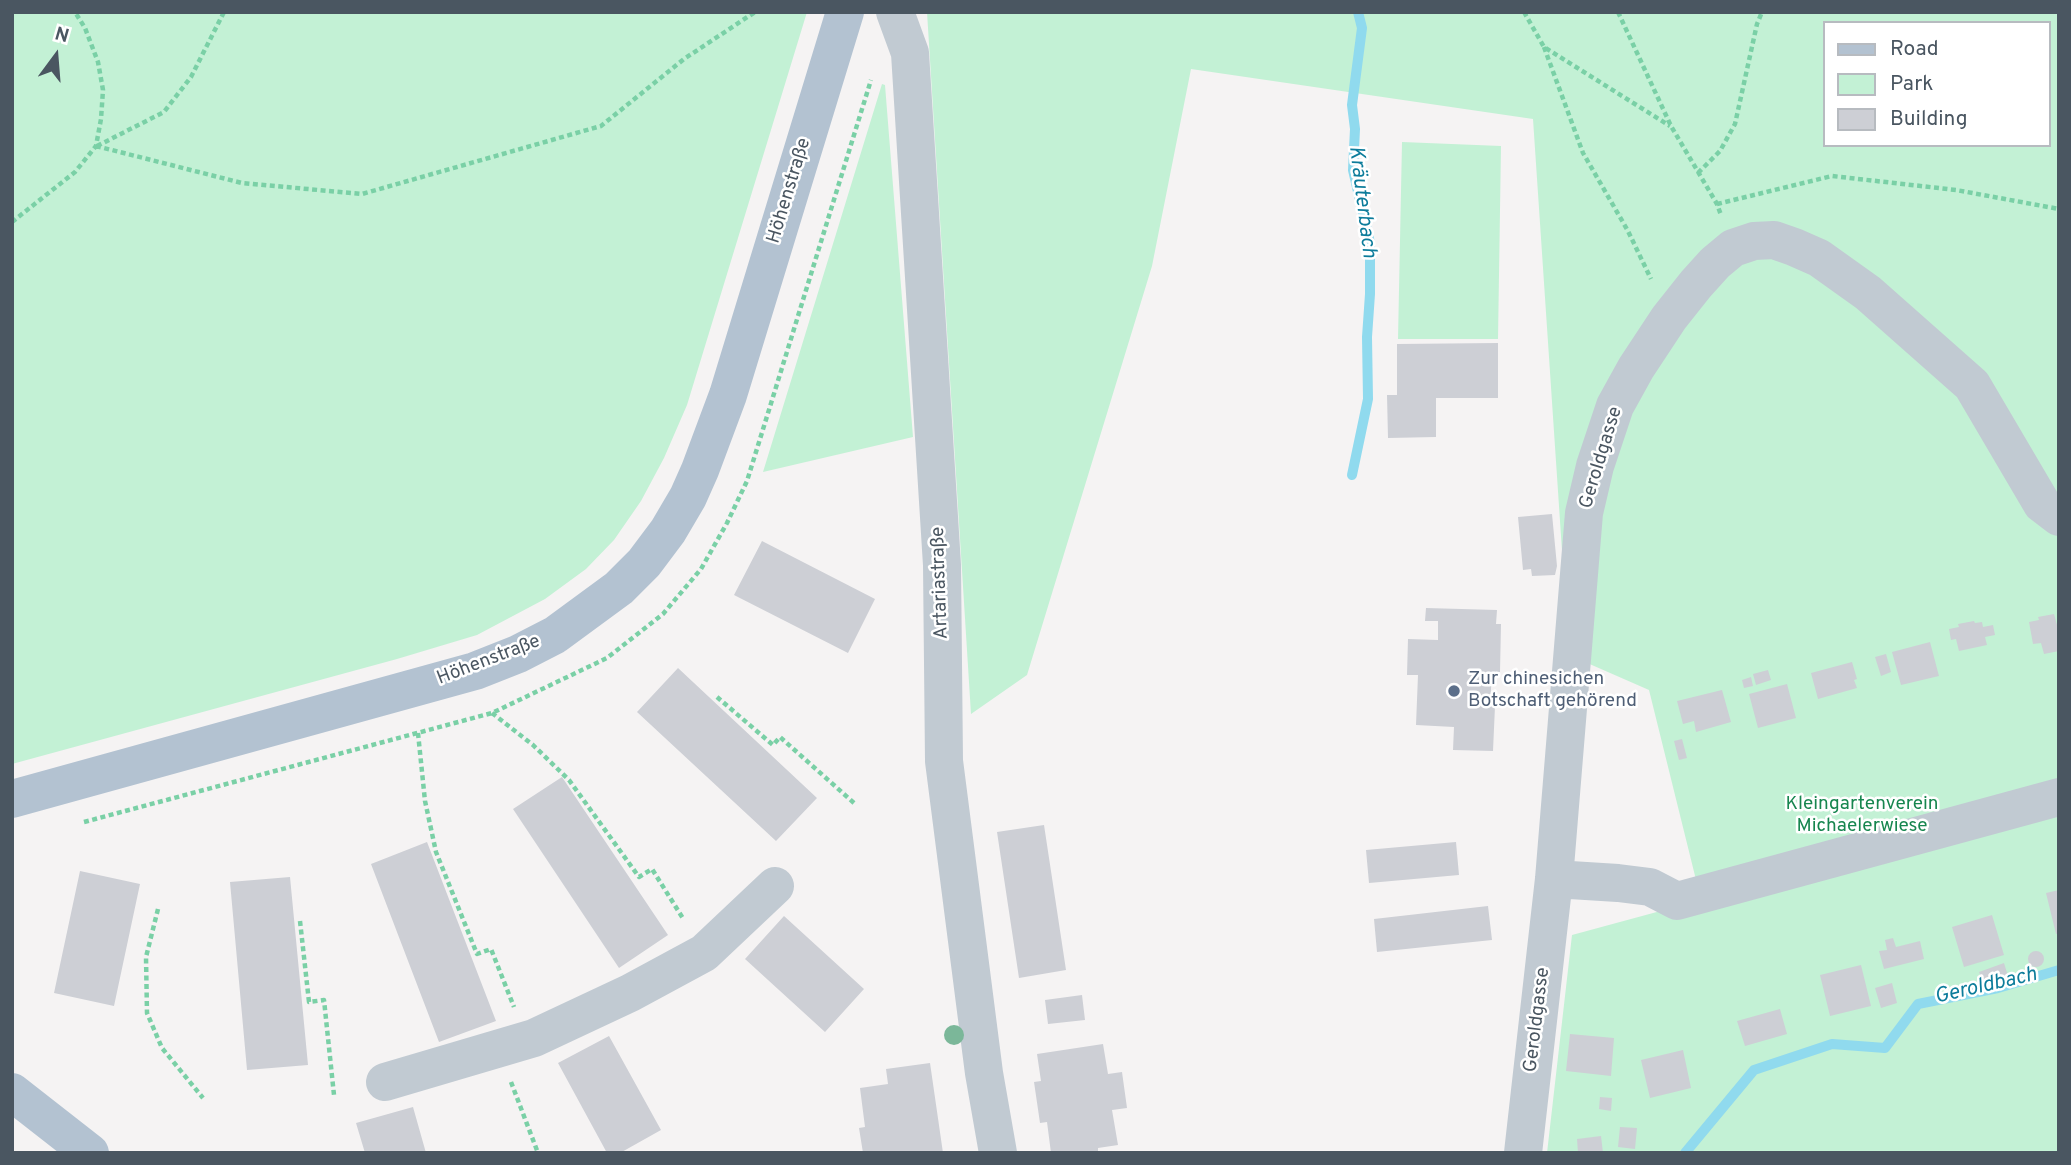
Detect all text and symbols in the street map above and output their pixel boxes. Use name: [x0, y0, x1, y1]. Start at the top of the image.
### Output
north arrow: [21, 21, 91, 91]
legend: [1822, 21, 2050, 147]
text: N: [52, 22, 72, 49]
text: Road: [1890, 36, 1939, 63]
text: Park: [1890, 71, 1933, 98]
text: Building: [1890, 106, 1968, 133]
street label: Höhenstraße: [763, 136, 817, 246]
water label: Kräuterbach: [1342, 144, 1380, 260]
street label: Geroldgasse: [1576, 404, 1628, 512]
street label: Artariastraße: [928, 526, 954, 640]
street label: Höhenstraße: [434, 631, 544, 691]
place label: Zur chinesichen Botschaft gehörend: [1468, 669, 1637, 713]
marker: Zur chinesichen Botschaft gehörend: [1446, 683, 1462, 699]
park label: Kleingartenverein Michaelerwiese: [1785, 794, 1939, 838]
water label: Geroldbach: [1933, 963, 2039, 1011]
street label: Geroldgasse: [1520, 966, 1556, 1074]

